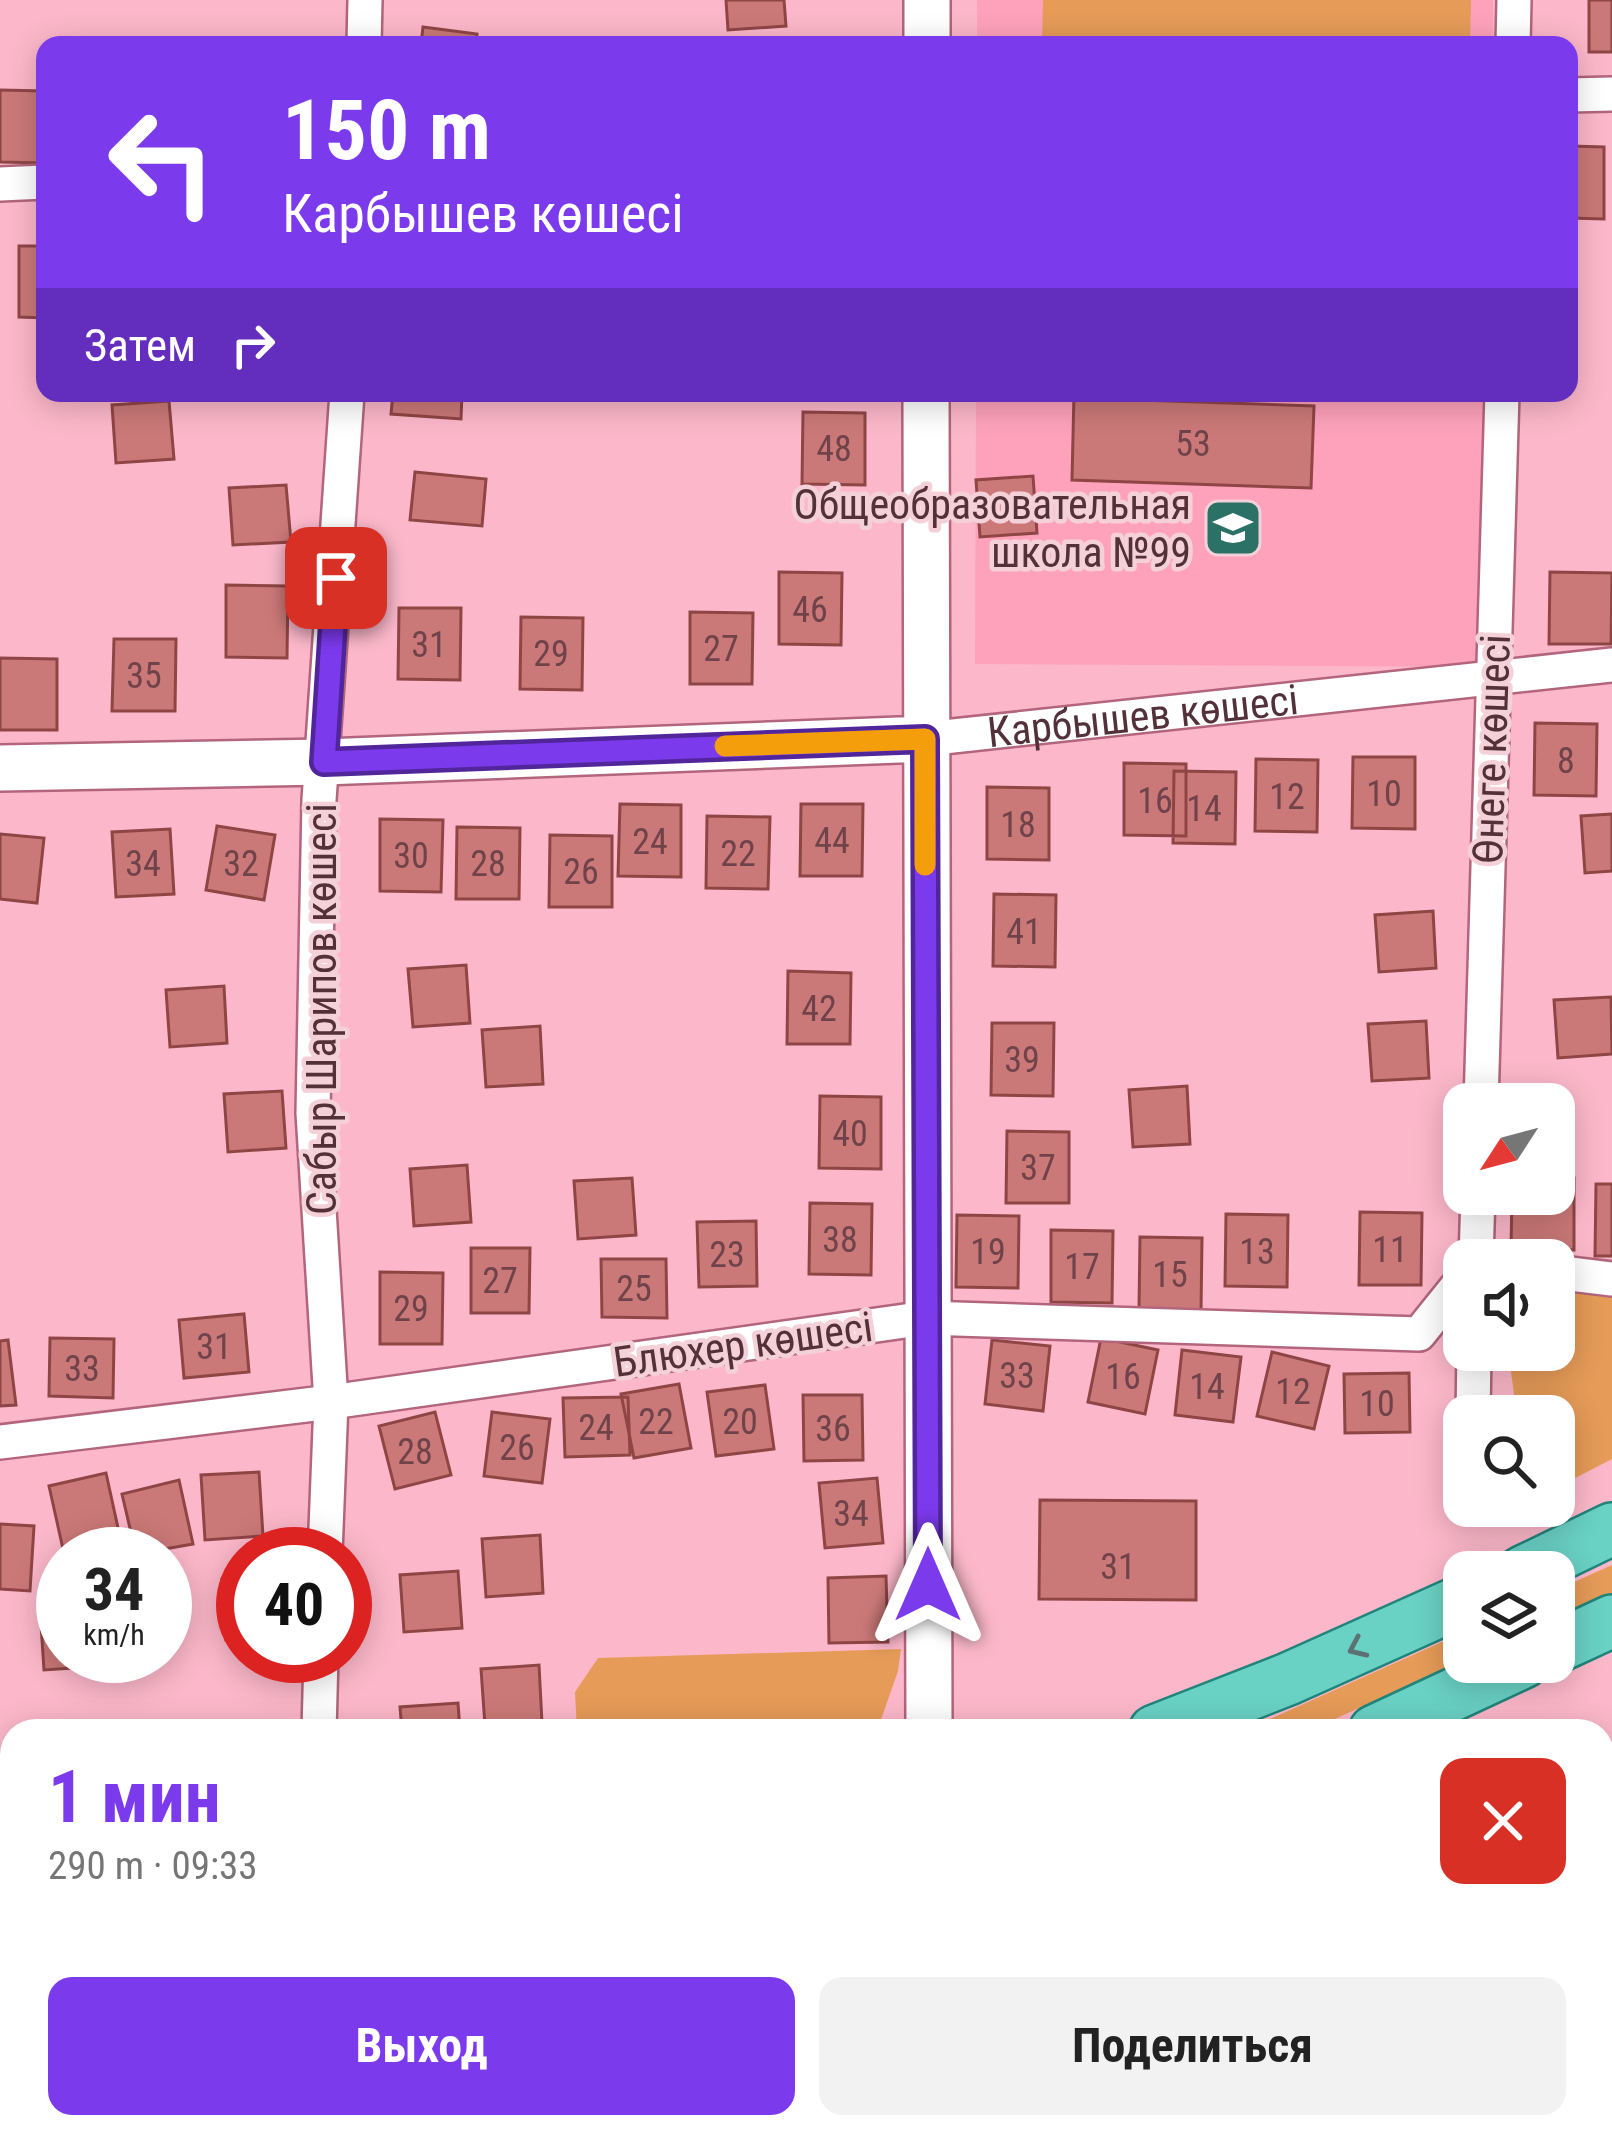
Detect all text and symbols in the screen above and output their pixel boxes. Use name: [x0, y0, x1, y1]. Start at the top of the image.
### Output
text: 150 m: [282, 81, 491, 180]
icon: left: [84, 84, 240, 240]
text: Карбышев көшесі: [282, 182, 684, 245]
icon: right: [220, 312, 286, 378]
text: Затем: [84, 319, 196, 372]
house number: 53: [1175, 423, 1211, 465]
house number: 48: [816, 428, 852, 470]
place label: Общеобразовательная школа №99: [794, 480, 1191, 577]
school or university icon: Общеобразовательная школа №99: [1202, 497, 1264, 559]
pin: [285, 527, 387, 629]
icon: arrive: [303, 545, 369, 611]
house number: 46: [792, 589, 828, 631]
house number: 31: [411, 624, 447, 666]
house number: 27: [703, 628, 739, 670]
house number: 29: [533, 633, 569, 675]
street label: Өнеге көшесі: [1463, 633, 1520, 865]
house number: 35: [126, 655, 162, 697]
street label: Карбышев көшесі: [985, 675, 1301, 757]
house number: 8: [1557, 740, 1575, 782]
house number: 10: [1366, 773, 1402, 815]
house number: 12: [1269, 776, 1305, 818]
house number: 16: [1137, 780, 1173, 822]
house number: 14: [1186, 788, 1222, 830]
street label: Сабыр Шарипов көшесі: [297, 803, 346, 1215]
house number: 18: [1000, 804, 1036, 846]
house number: 44: [814, 820, 850, 862]
house number: 24: [632, 821, 668, 863]
house number: 22: [720, 833, 756, 875]
house number: 30: [393, 835, 429, 877]
house number: 34: [125, 843, 161, 885]
house number: 32: [223, 843, 259, 885]
house number: 28: [470, 843, 506, 885]
house number: 26: [563, 851, 599, 893]
house number: 41: [1006, 911, 1042, 953]
house number: 42: [801, 988, 837, 1030]
house number: 39: [1004, 1039, 1040, 1081]
north arrow: [1443, 1083, 1575, 1215]
map controls: [1443, 1083, 1575, 1683]
house number: 40: [832, 1113, 868, 1155]
house number: 37: [1020, 1147, 1056, 1189]
house number: 38: [822, 1219, 858, 1261]
house number: 11: [1372, 1229, 1408, 1271]
house number: 19: [970, 1231, 1006, 1273]
house number: 13: [1239, 1231, 1275, 1273]
house number: 23: [709, 1234, 745, 1276]
button: sound: [1443, 1239, 1575, 1371]
house number: 17: [1064, 1246, 1100, 1288]
house number: 15: [1152, 1254, 1188, 1296]
house number: 27: [482, 1260, 518, 1302]
house number: 25: [616, 1268, 652, 1310]
house number: 29: [393, 1288, 429, 1330]
street label: Блюхер көшесі: [610, 1302, 876, 1387]
house number: 31: [196, 1326, 232, 1368]
house number: 33: [64, 1348, 100, 1390]
house number: 33: [999, 1355, 1035, 1397]
house number: 16: [1105, 1356, 1141, 1398]
house number: 14: [1189, 1366, 1225, 1408]
house number: 12: [1275, 1371, 1311, 1413]
house number: 10: [1359, 1383, 1395, 1425]
button: search: [1443, 1395, 1575, 1527]
house number: 22: [638, 1401, 674, 1443]
house number: 20: [722, 1401, 758, 1443]
house number: 24: [578, 1407, 614, 1449]
house number: 36: [815, 1408, 851, 1450]
house number: 26: [499, 1427, 535, 1469]
house number: 28: [397, 1431, 433, 1473]
house number: 34: [833, 1493, 869, 1535]
position arrow: [865, 1522, 991, 1648]
speed limit sign: 40: [216, 1527, 372, 1683]
house number: 31: [1100, 1546, 1136, 1588]
button: layers: [1443, 1551, 1575, 1683]
text: 34: [84, 1554, 144, 1625]
text: km/h: [83, 1617, 145, 1652]
one-way arrow: [1348, 1633, 1369, 1657]
text: 1 мин: [48, 1755, 221, 1840]
button: close: [1440, 1758, 1566, 1884]
text: 290 m · 09:33: [48, 1843, 258, 1889]
button: Выход: [48, 1977, 795, 2115]
button: Поделиться: [819, 1977, 1566, 2115]

